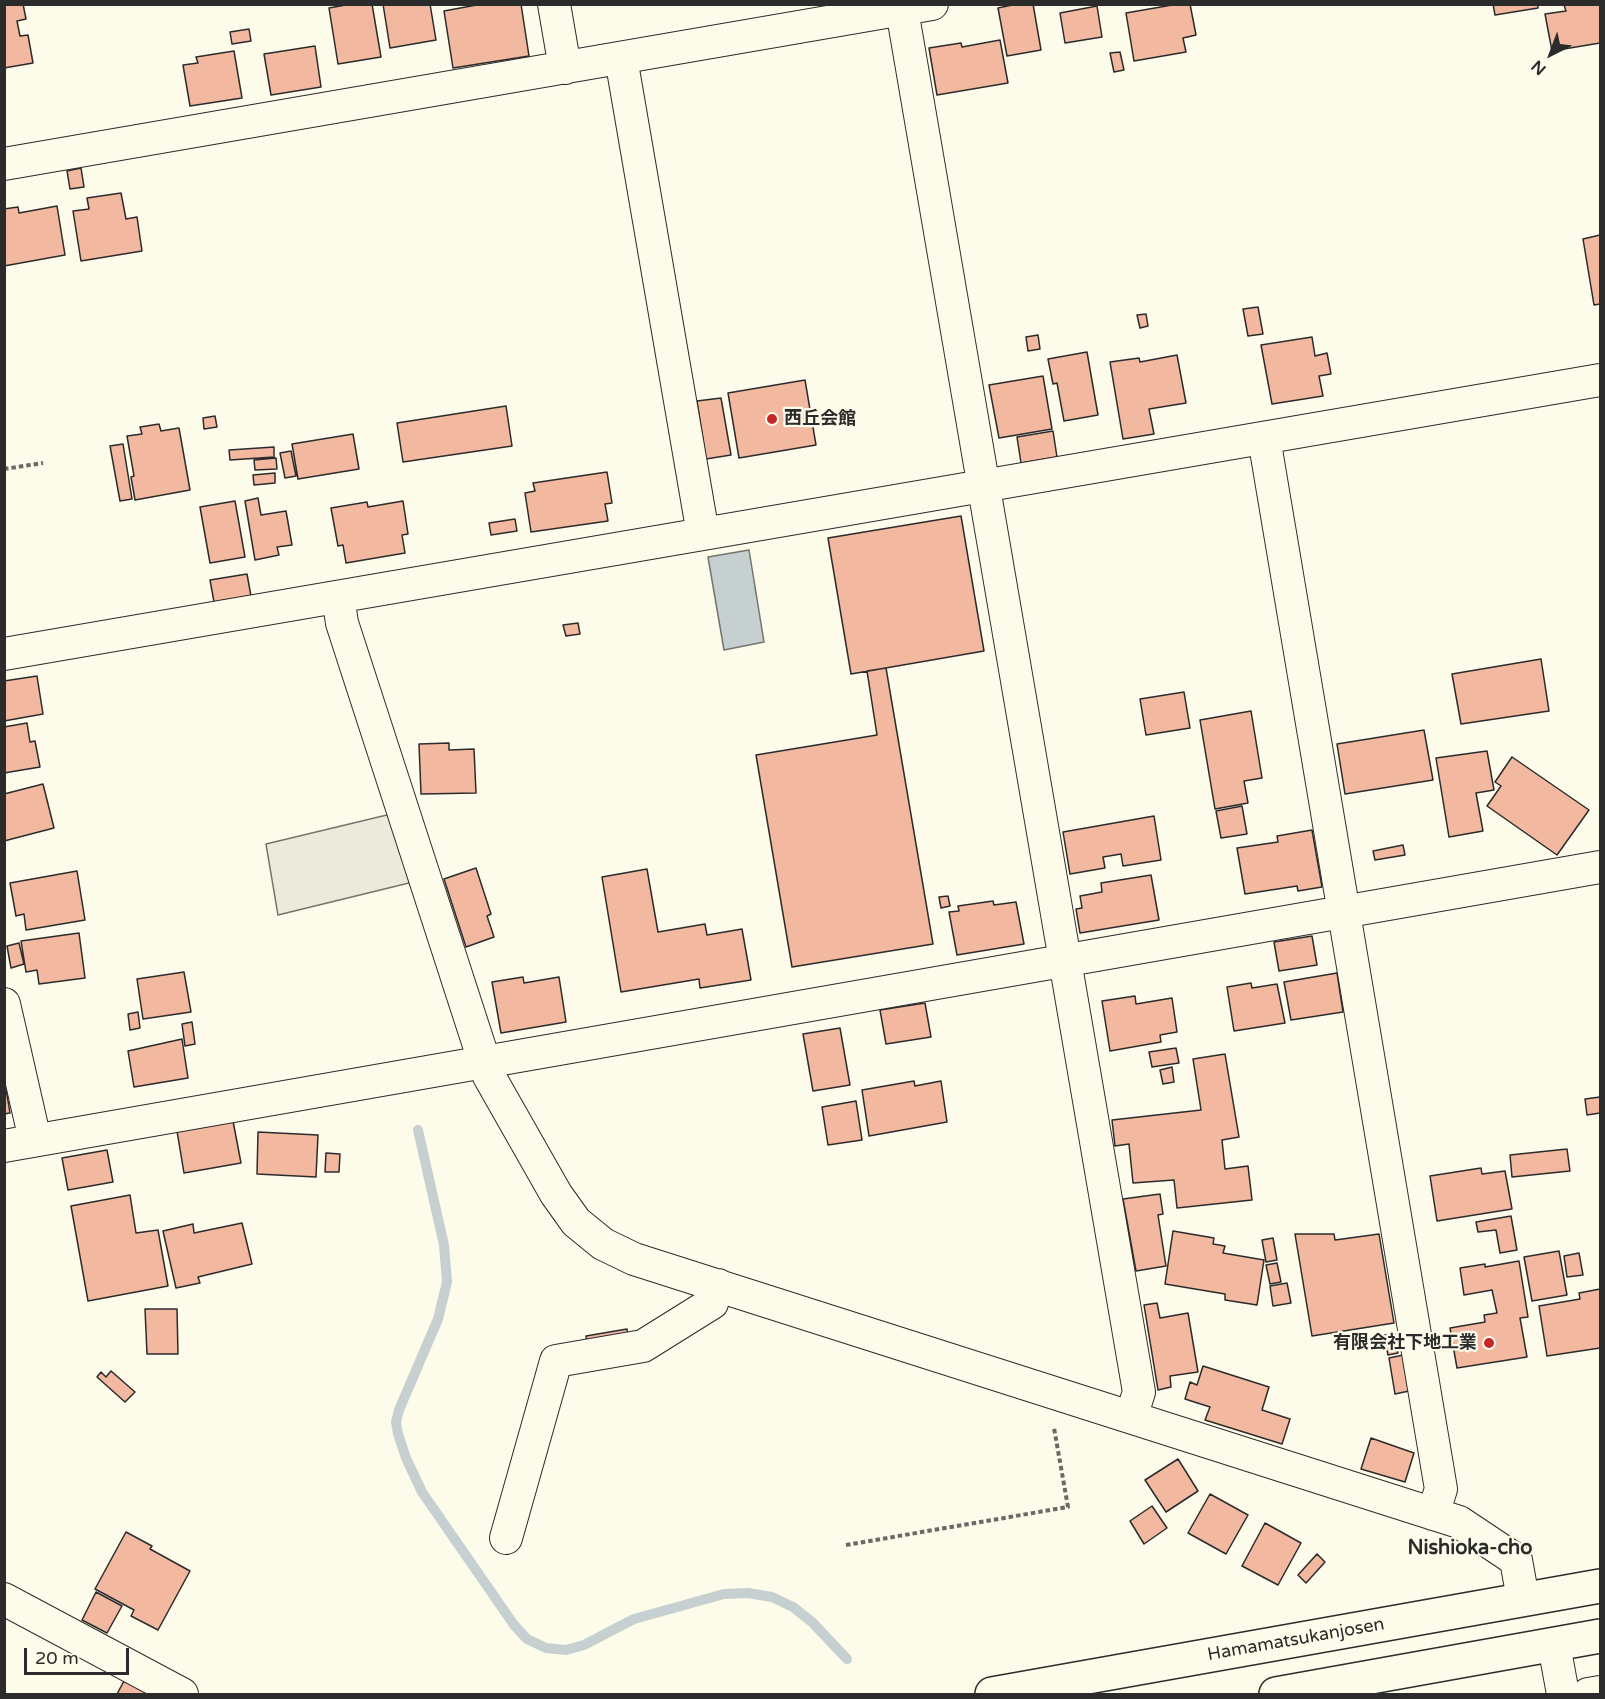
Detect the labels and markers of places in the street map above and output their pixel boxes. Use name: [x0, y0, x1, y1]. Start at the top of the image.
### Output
place label: 西丘会館: [784, 408, 856, 430]
marker: 西丘会館: [765, 412, 779, 426]
place label: 有限会社下地工業: [1333, 1332, 1477, 1354]
marker: 有限会社下地工業: [1482, 1336, 1496, 1350]

